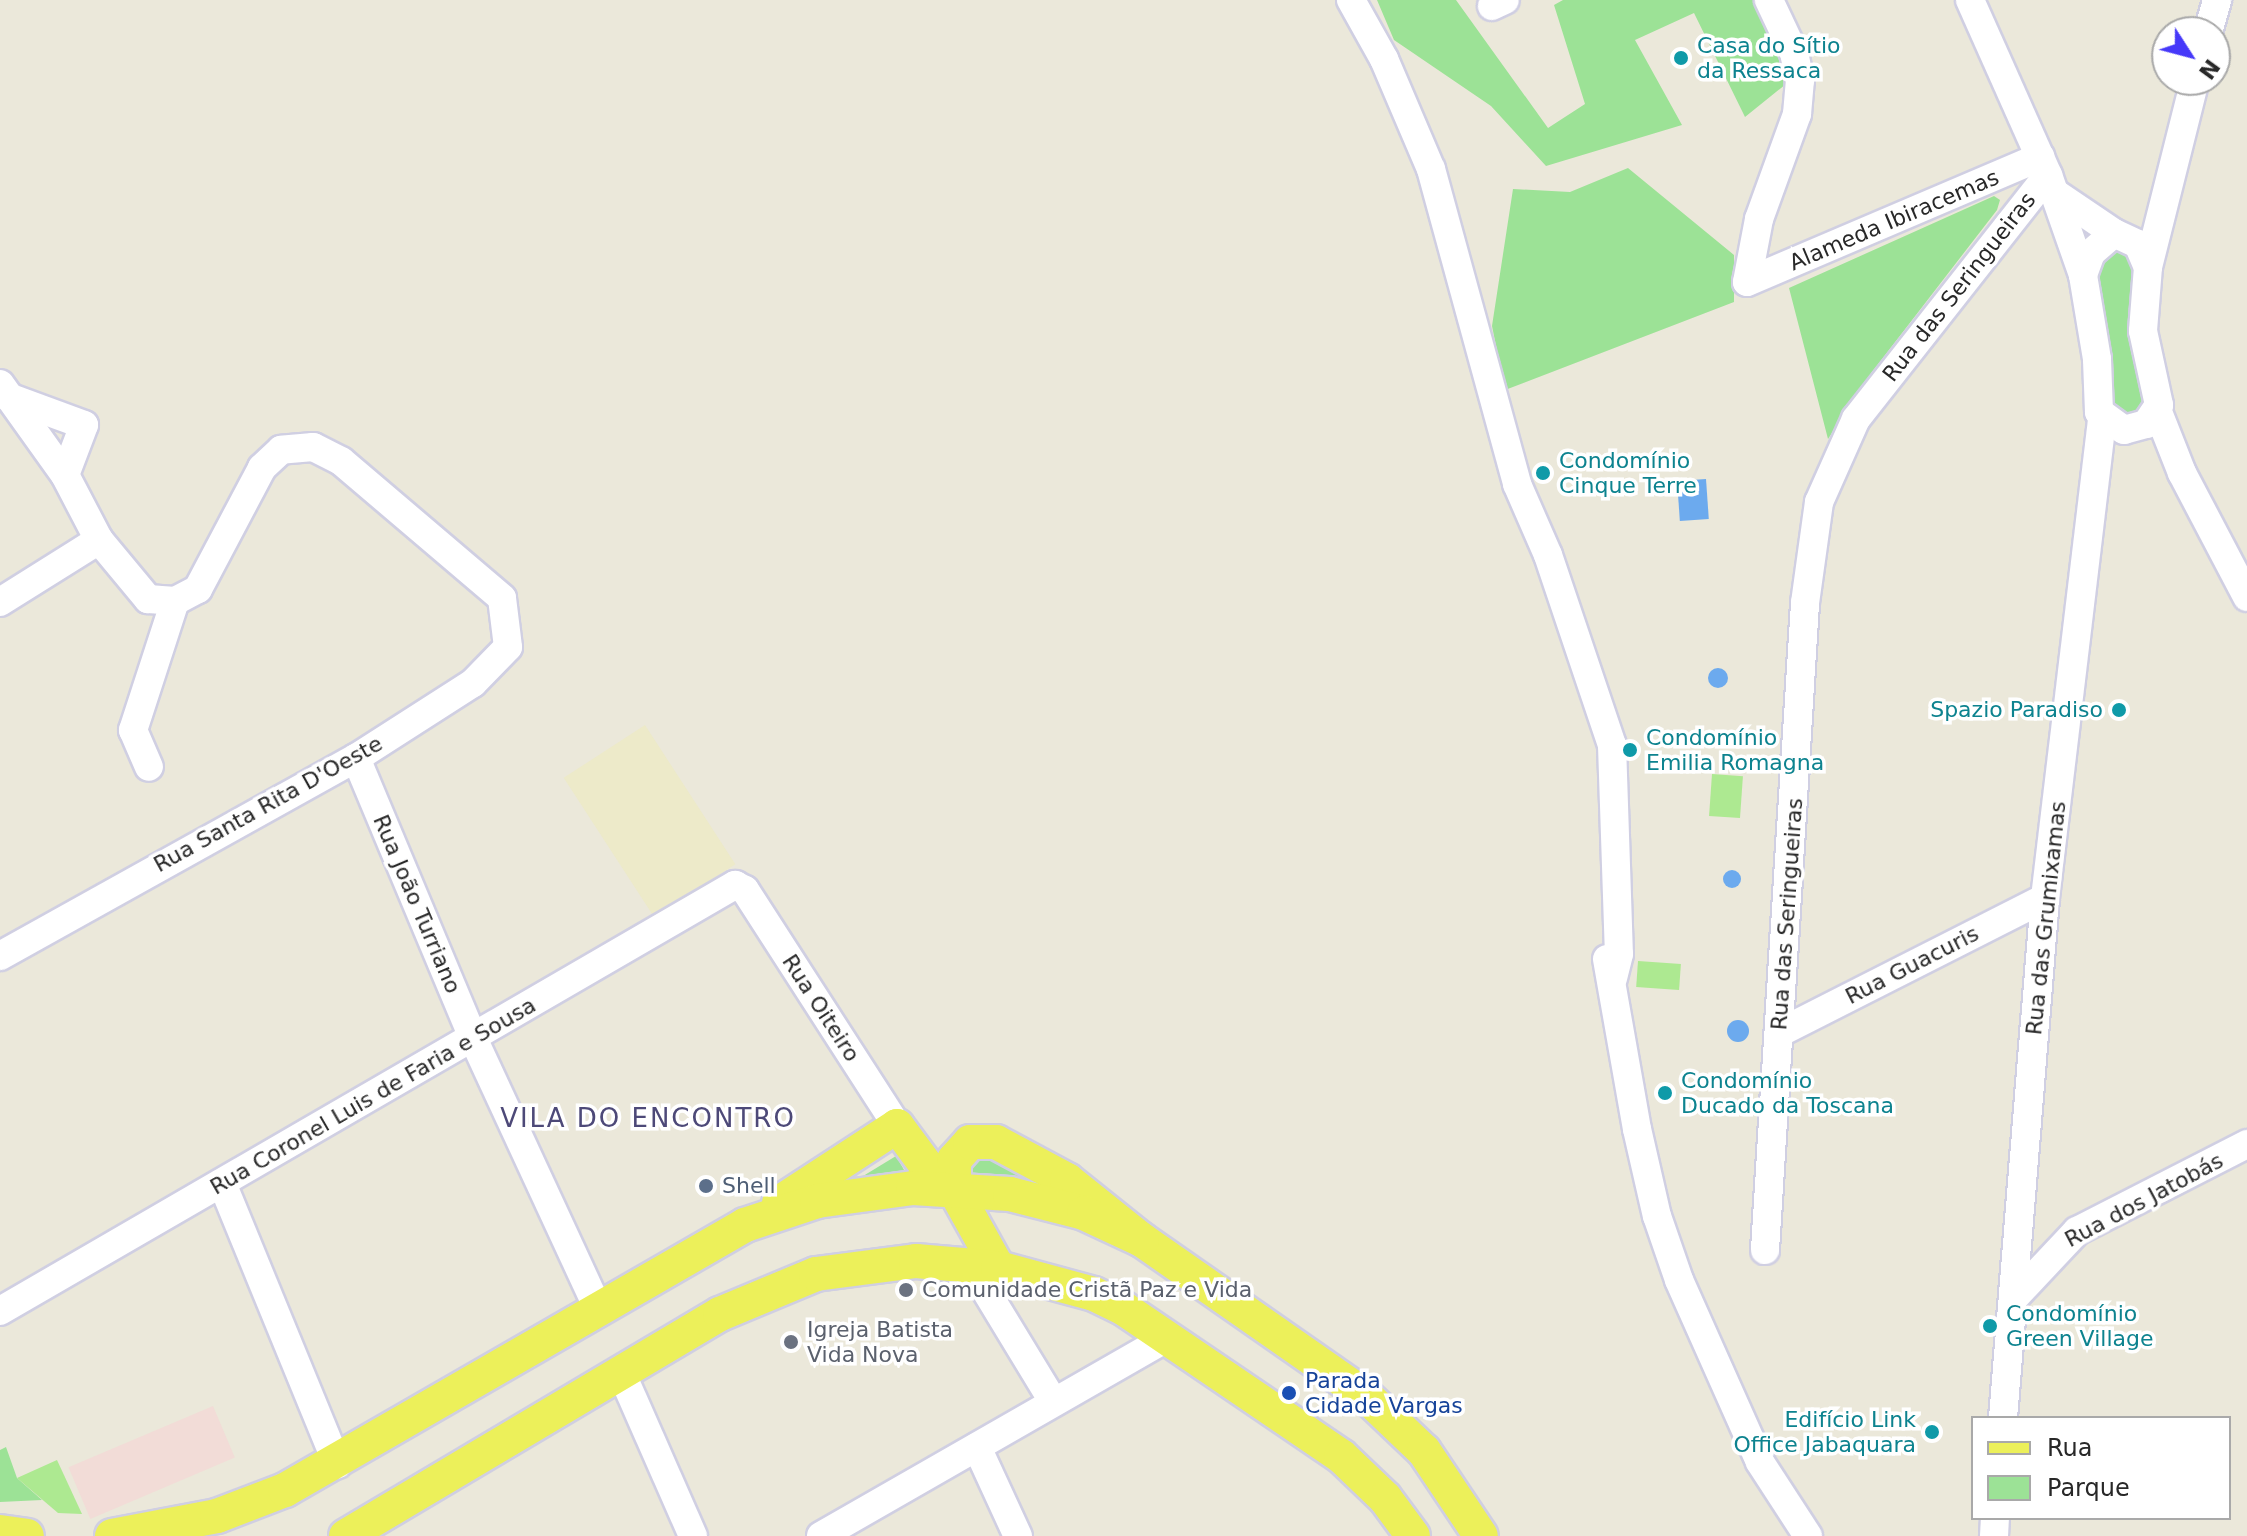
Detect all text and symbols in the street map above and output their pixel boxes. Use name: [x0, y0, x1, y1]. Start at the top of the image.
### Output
north arrow: [2151, 16, 2231, 96]
place label: Casa do Sítio da Ressaca: [1697, 32, 1840, 84]
marker: Casa do Sítio da Ressaca: [1672, 49, 1690, 67]
text: N: [2194, 54, 2225, 84]
street label: Alameda Ibiracemas: [1785, 164, 2003, 276]
street label: Rua das Seringueiras: [1877, 187, 2041, 387]
place label: Condomínio Cinque Terre: [1559, 447, 1697, 498]
marker: Condomínio Cinque Terre: [1534, 464, 1552, 482]
place label: Spazio Paradiso: [1930, 697, 2103, 723]
marker: Spazio Paradiso: [2110, 701, 2128, 719]
place label: Condomínio Emilia Romagna: [1646, 724, 1824, 776]
street label: Rua Santa Rita D'Oeste: [149, 730, 387, 878]
marker: Condomínio Emilia Romagna: [1621, 741, 1639, 759]
street label: Rua das Seringueiras: [1766, 797, 1808, 1031]
street label: Rua das Grumixamas: [2021, 800, 2071, 1036]
street label: Rua João Turriano: [367, 811, 467, 997]
street label: Rua Guacuris: [1841, 920, 1983, 1010]
street label: Rua Oiteiro: [777, 949, 865, 1067]
street label: Rua Coronel Luis de Faria e Sousa: [205, 992, 541, 1200]
place label: Condomínio Ducado da Toscana: [1681, 1067, 1894, 1118]
marker: Condomínio Ducado da Toscana: [1656, 1084, 1674, 1102]
district label: VILA DO ENCONTRO: [500, 1103, 796, 1135]
street label: Rua dos Jatobás: [2060, 1147, 2228, 1253]
place label: Shell: [722, 1173, 776, 1199]
marker: Shell: [697, 1177, 715, 1195]
place label: Comunidade Cristã Paz e Vida: [922, 1277, 1252, 1303]
marker: Comunidade Cristã Paz e Vida: [897, 1281, 915, 1299]
place label: Condomínio Green Village: [2006, 1300, 2154, 1352]
place label: Igreja Batista Vida Nova: [807, 1316, 953, 1368]
marker: Condomínio Green Village: [1981, 1317, 1999, 1335]
marker: Igreja Batista Vida Nova: [782, 1333, 800, 1351]
place label: Parada Cidade Vargas: [1305, 1367, 1463, 1418]
marker: Parada Cidade Vargas: [1280, 1384, 1298, 1402]
place label: Edifício Link Office Jabaquara: [1733, 1406, 1916, 1458]
legend: [1971, 1416, 2231, 1520]
marker: Edifício Link Office Jabaquara: [1923, 1423, 1941, 1441]
text: Rua: [2047, 1434, 2093, 1462]
text: Parque: [2047, 1474, 2130, 1502]

